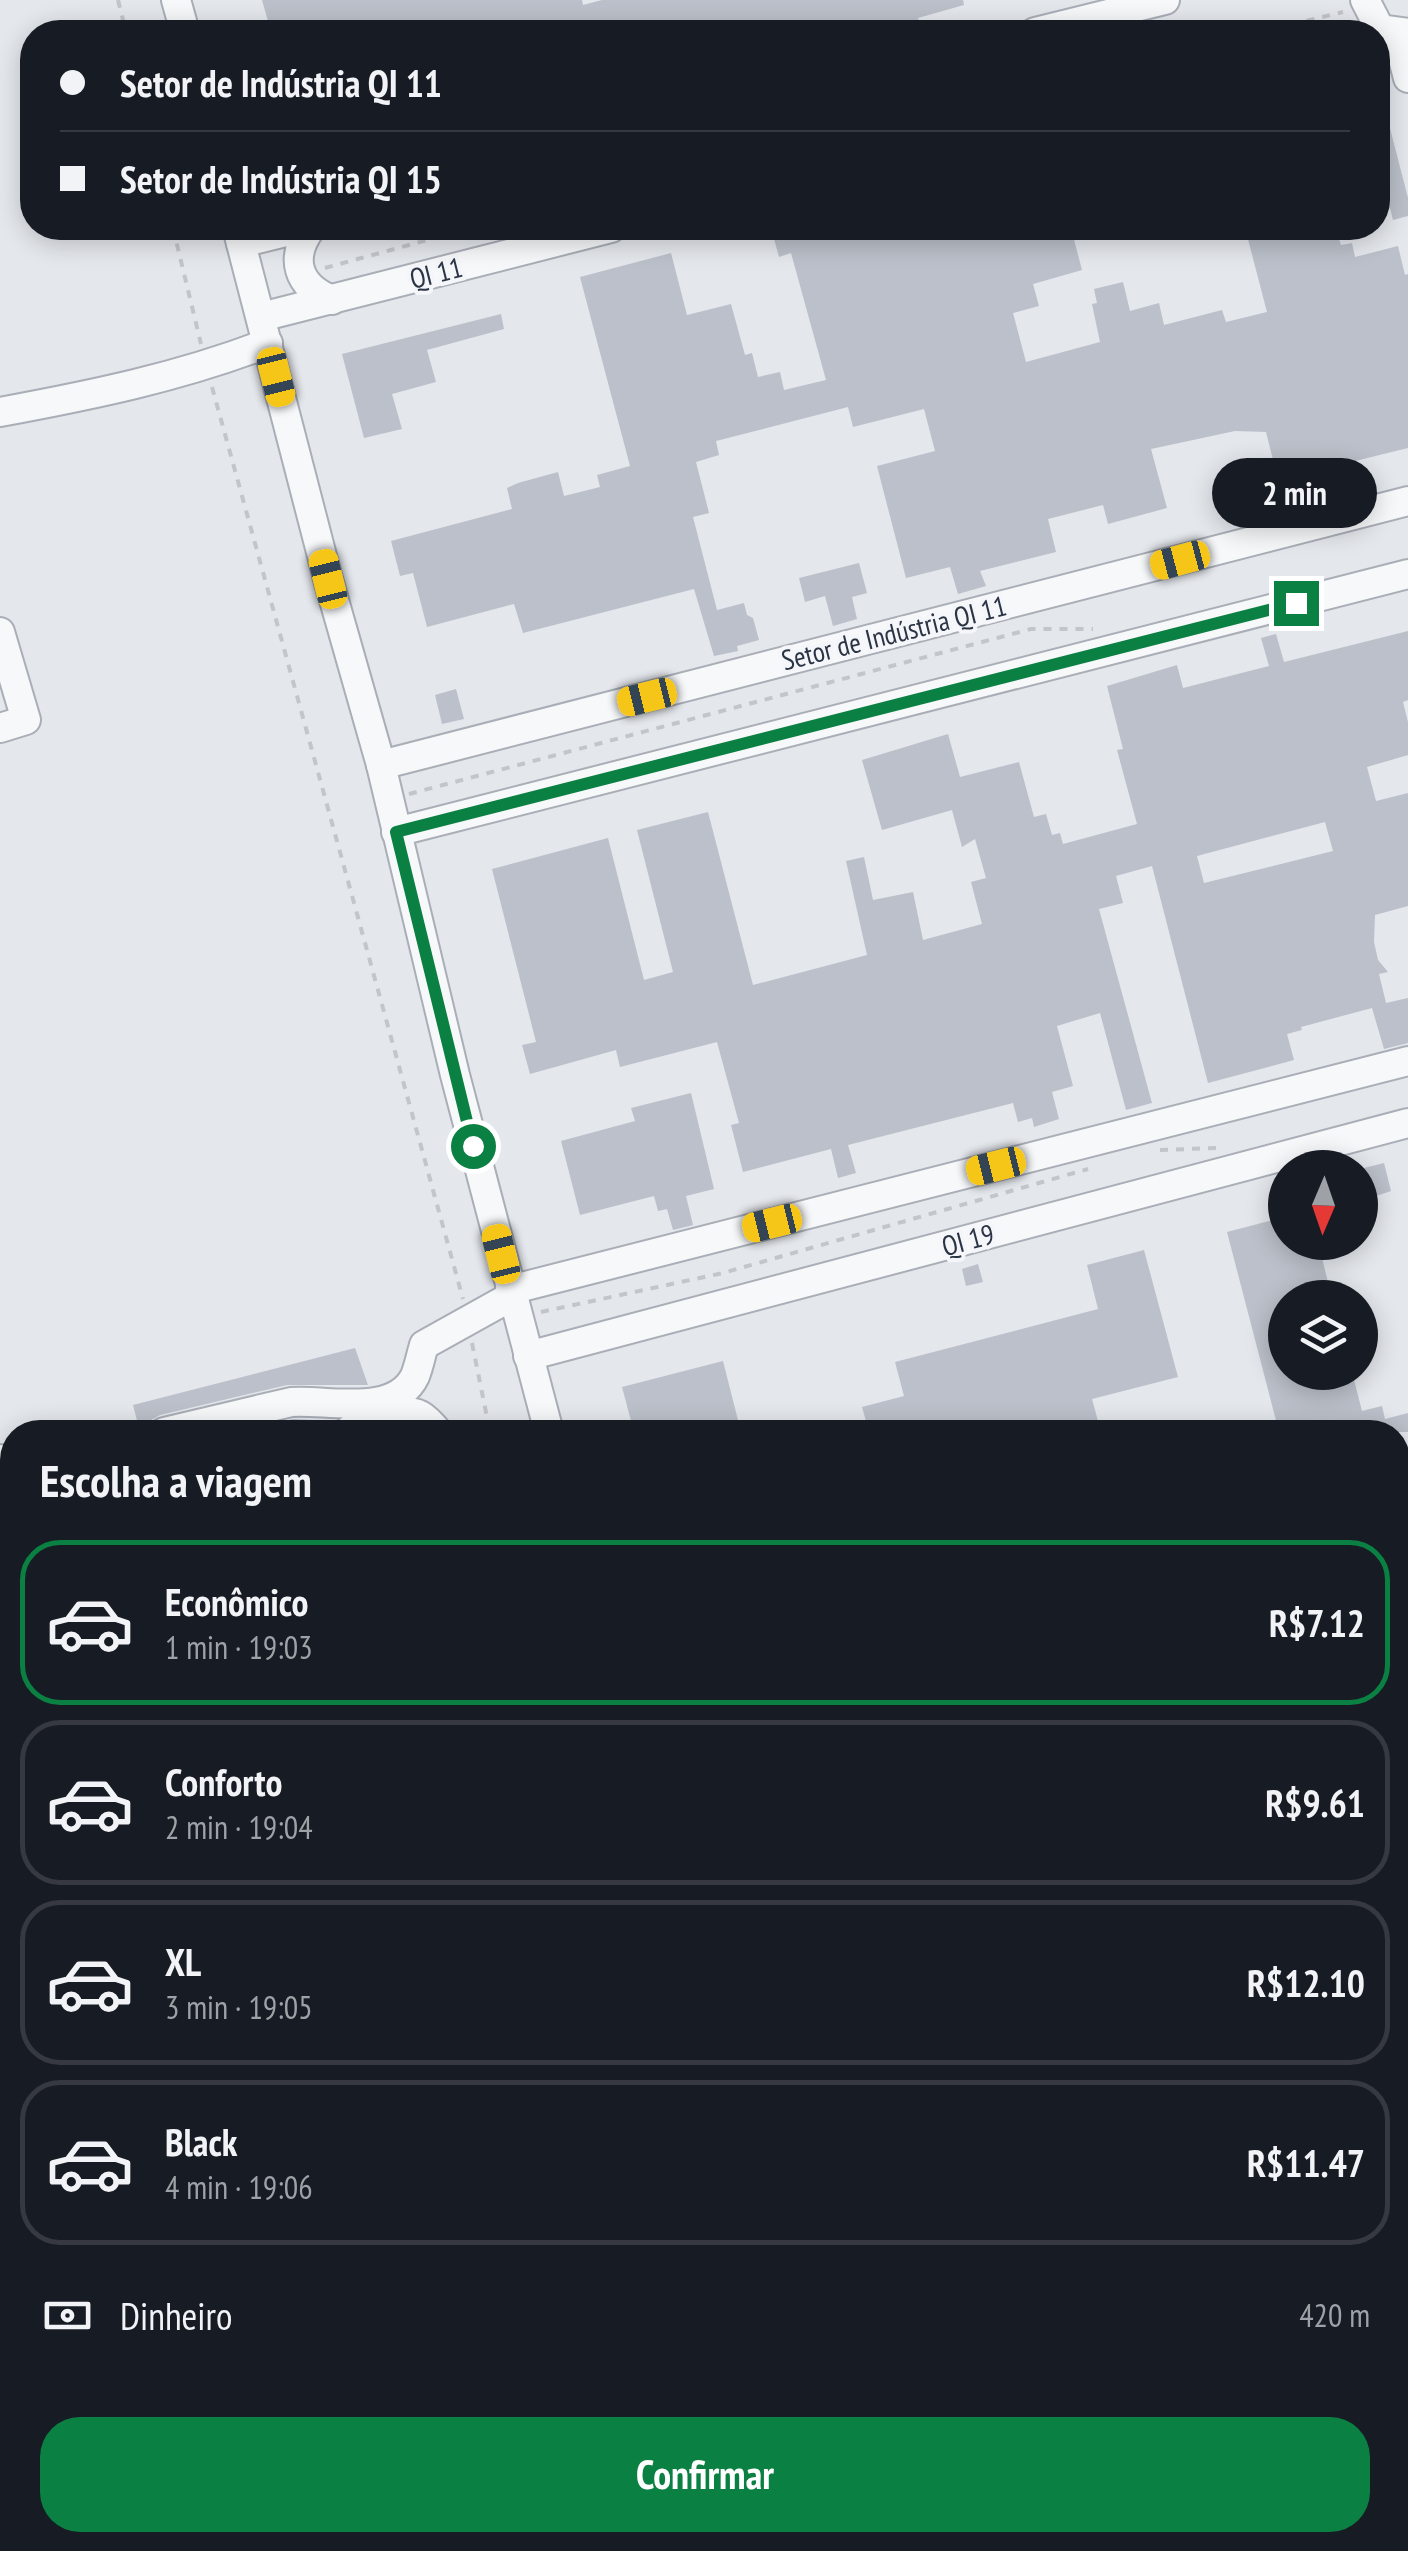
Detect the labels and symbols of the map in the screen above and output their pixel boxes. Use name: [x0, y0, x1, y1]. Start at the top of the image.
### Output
street label: QI 11: [406, 248, 466, 297]
car: [254, 344, 298, 410]
callout: 2 min: [1214, 458, 1378, 528]
car: [1147, 538, 1213, 582]
car: [306, 546, 350, 612]
route end: [1274, 581, 1319, 626]
street label: Setor de Indústria QI 11: [778, 587, 1010, 678]
car: [614, 675, 680, 719]
route start: [451, 1124, 496, 1169]
car: [963, 1144, 1029, 1188]
north arrow: [1268, 1150, 1378, 1260]
car: [739, 1201, 805, 1245]
street label: QI 19: [937, 1215, 998, 1264]
car: [479, 1221, 523, 1287]

